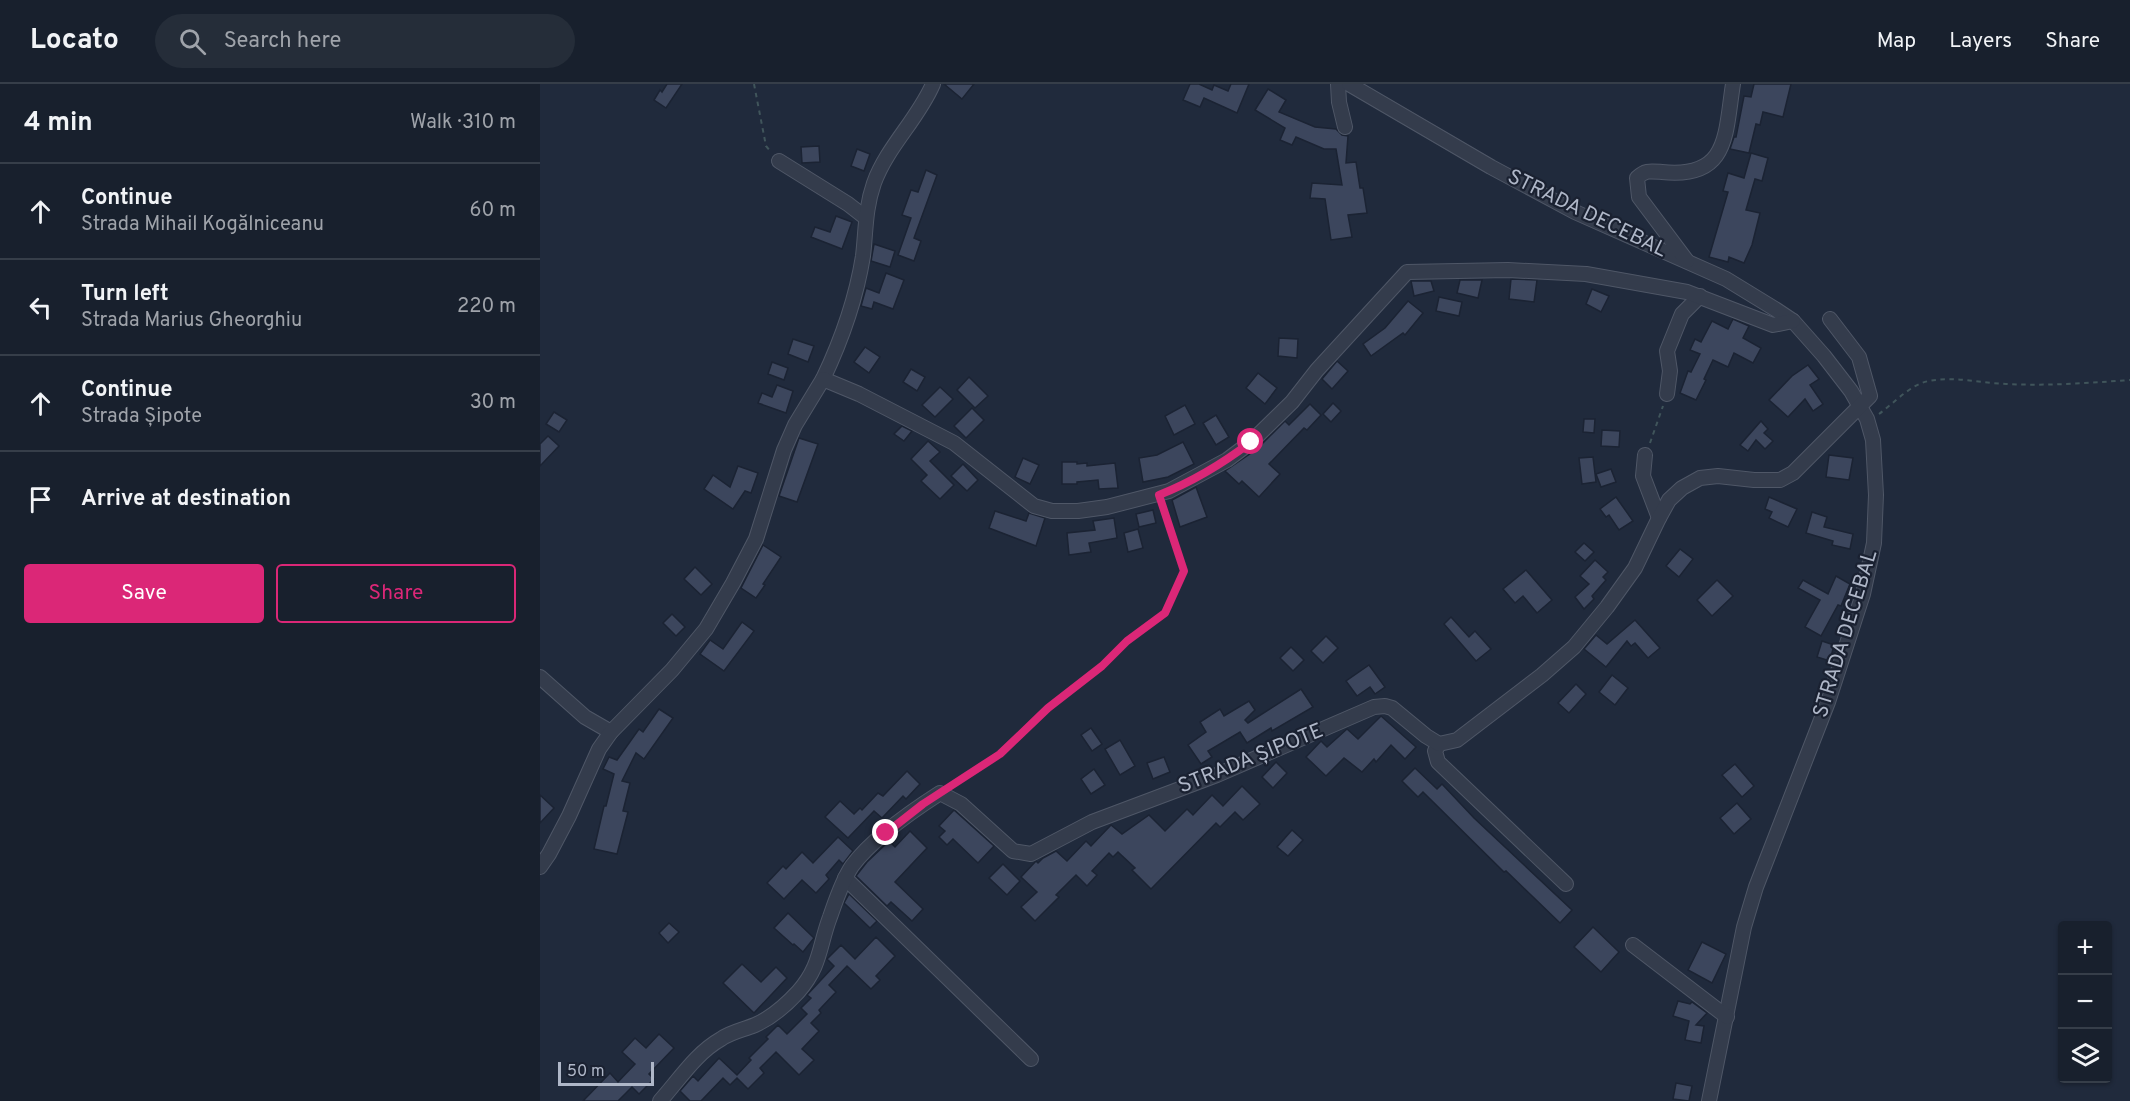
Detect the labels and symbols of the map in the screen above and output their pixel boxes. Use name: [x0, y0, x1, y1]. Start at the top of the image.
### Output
street label: STRADA DECEBAL: [1503, 164, 1671, 264]
route start: [1237, 428, 1263, 454]
street label: STRADA DECEBAL: [1808, 547, 1884, 721]
street label: STRADA ȘIPOTE: [1174, 718, 1328, 800]
route end: [872, 819, 898, 845]
scale bar: [558, 1059, 654, 1086]

